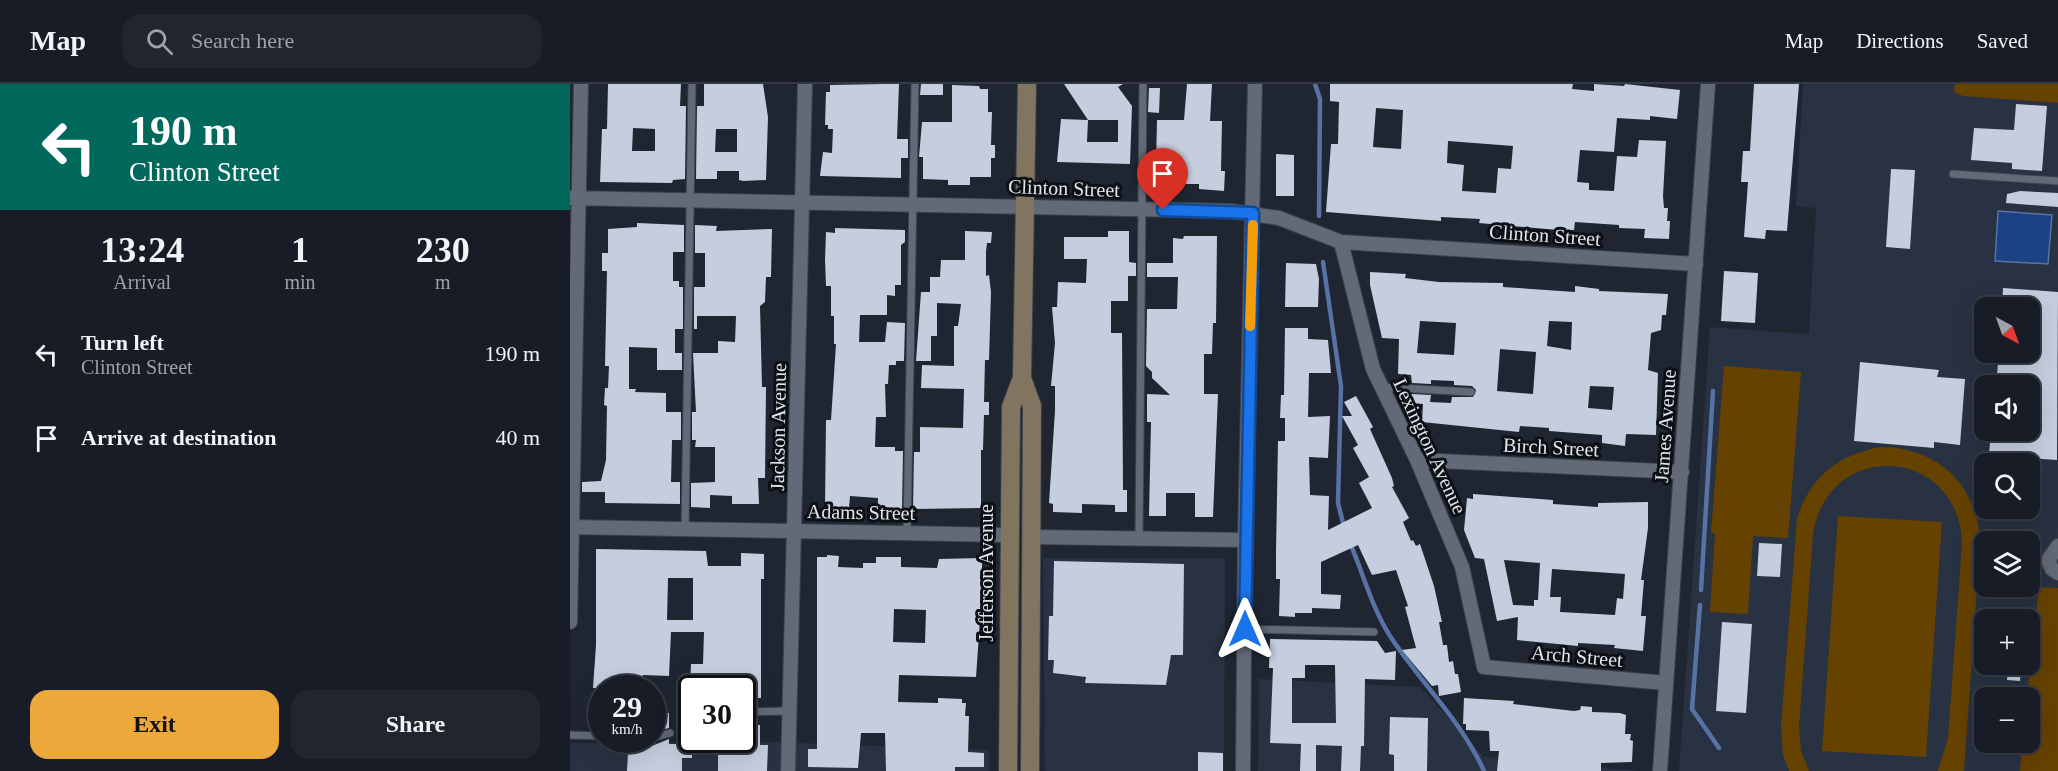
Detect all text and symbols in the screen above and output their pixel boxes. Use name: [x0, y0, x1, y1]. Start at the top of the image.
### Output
search box: [122, 14, 542, 68]
text: Map: [30, 25, 86, 56]
icon: search: [143, 25, 176, 58]
text: Search here: [191, 28, 294, 53]
text: Map: [1785, 29, 1823, 53]
text: Directions: [1856, 29, 1944, 53]
text: Saved: [1977, 29, 2028, 53]
icon: left: [30, 108, 108, 186]
text: 190 m: [129, 108, 238, 154]
pin: [1137, 148, 1188, 210]
text: Clinton Street: [129, 157, 280, 187]
icon: arrive: [1146, 157, 1179, 190]
street label: Clinton Street: [1008, 175, 1121, 201]
street label: Clinton Street: [1489, 220, 1602, 250]
text: 13:24: [100, 230, 184, 270]
text: 1: [291, 230, 309, 270]
text: 230: [416, 230, 470, 270]
text: Arrival: [113, 271, 171, 293]
text: min: [284, 271, 316, 293]
text: m: [435, 271, 451, 293]
north arrow: [1974, 297, 2040, 363]
map controls: [1974, 297, 2040, 753]
text: Turn left: [81, 330, 164, 355]
icon: left: [30, 338, 63, 371]
text: 190 m: [484, 341, 540, 366]
text: Clinton Street: [81, 356, 193, 378]
street label: Jackson Avenue: [766, 363, 790, 491]
street label: James Avenue: [1650, 369, 1680, 483]
street label: Lexington Avenue: [1388, 375, 1471, 518]
button: sound: [1974, 375, 2040, 441]
icon: arrive: [30, 422, 63, 455]
text: Arrive at destination: [81, 425, 277, 450]
text: 40 m: [495, 425, 540, 450]
street label: Birch Street: [1502, 434, 1600, 461]
button: search: [1974, 453, 2040, 519]
street label: Adams Street: [807, 500, 916, 524]
street label: Jefferson Avenue: [975, 504, 997, 642]
button: layers: [1974, 531, 2040, 597]
position arrow: [1213, 597, 1277, 661]
button: +: [1974, 609, 2040, 675]
street label: Arch Street: [1530, 641, 1624, 671]
speed limit sign: 30: [678, 675, 756, 753]
button: −: [1974, 687, 2040, 753]
button: Exit: [30, 690, 279, 759]
button: Share: [291, 690, 540, 759]
text: 29: [612, 690, 642, 723]
text: km/h: [612, 721, 642, 737]

